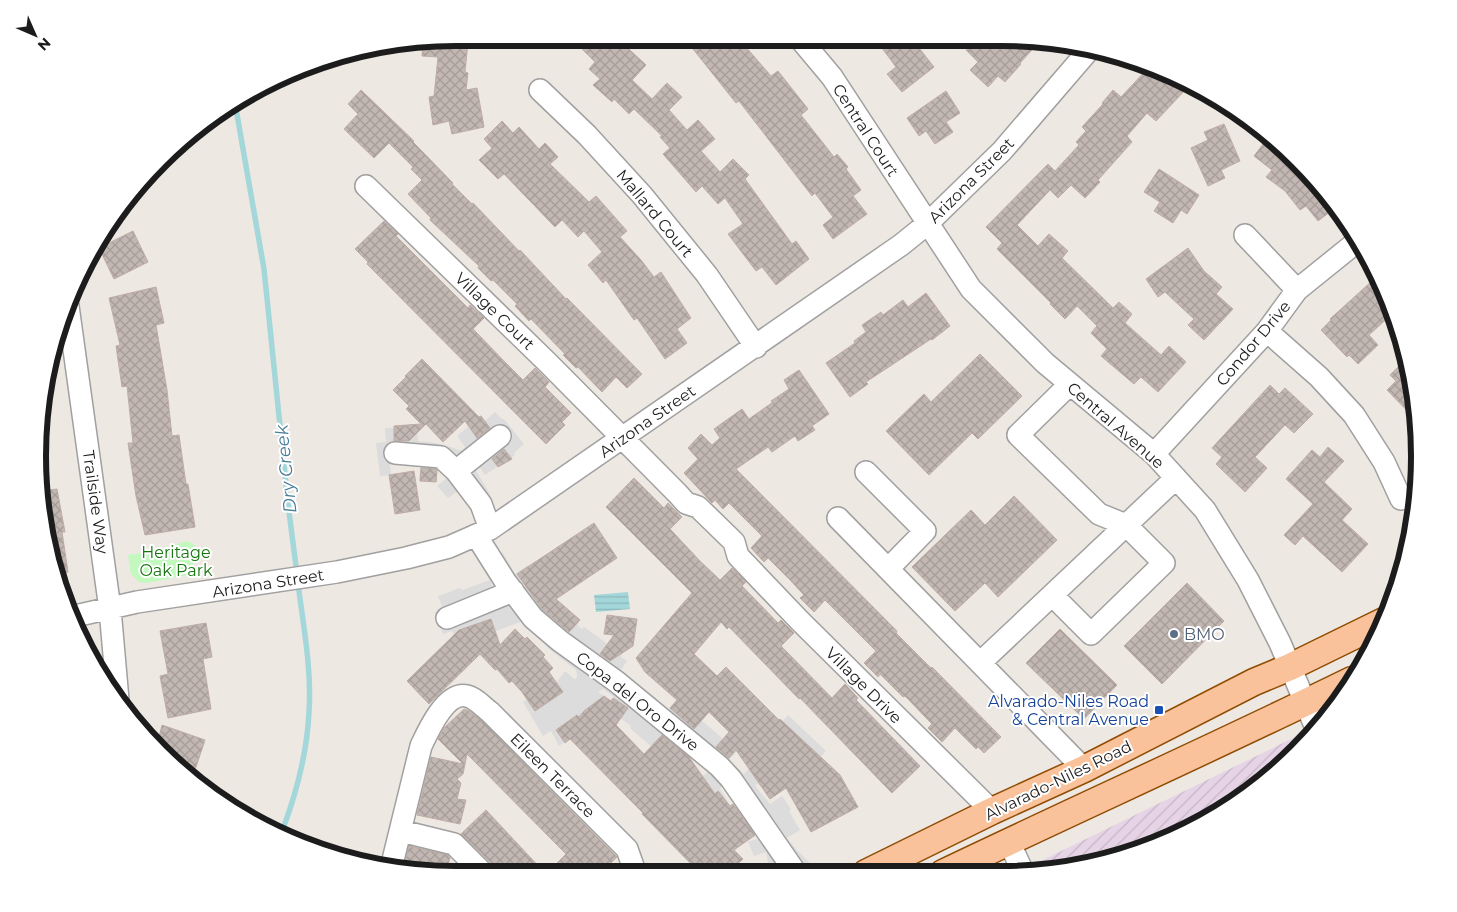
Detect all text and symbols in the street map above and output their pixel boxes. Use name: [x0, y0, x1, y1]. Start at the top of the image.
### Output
north arrow: [10, 10, 60, 60]
text: N: [34, 34, 55, 55]
street label: Central Court: [829, 80, 903, 181]
street label: Arizona Street: [925, 133, 1018, 227]
street label: Mallard Court: [612, 165, 697, 262]
street label: Village Court: [451, 269, 539, 354]
street label: Condor Drive: [1212, 297, 1294, 390]
street label: Central Avenue: [1063, 378, 1168, 473]
street label: Arizona Street: [596, 381, 699, 462]
water label: Dry Creek: [270, 422, 302, 514]
street label: Trailside Way: [79, 449, 112, 555]
park label: Heritage Oak Park: [139, 543, 213, 580]
street label: Arizona Street: [211, 565, 326, 602]
place label: BMO: [1184, 625, 1225, 644]
marker: BMO: [1168, 628, 1180, 640]
street label: Village Drive: [822, 643, 906, 727]
street label: Copa del Oro Drive: [573, 648, 703, 755]
place label: Alvarado-Niles Road & Central Avenue: [988, 692, 1149, 729]
marker: Alvarado-Niles Road & Central Avenue: [1153, 704, 1165, 716]
street label: Eileen Terrace: [506, 729, 599, 822]
street label: Alvarado-Niles Road: [982, 737, 1135, 824]

